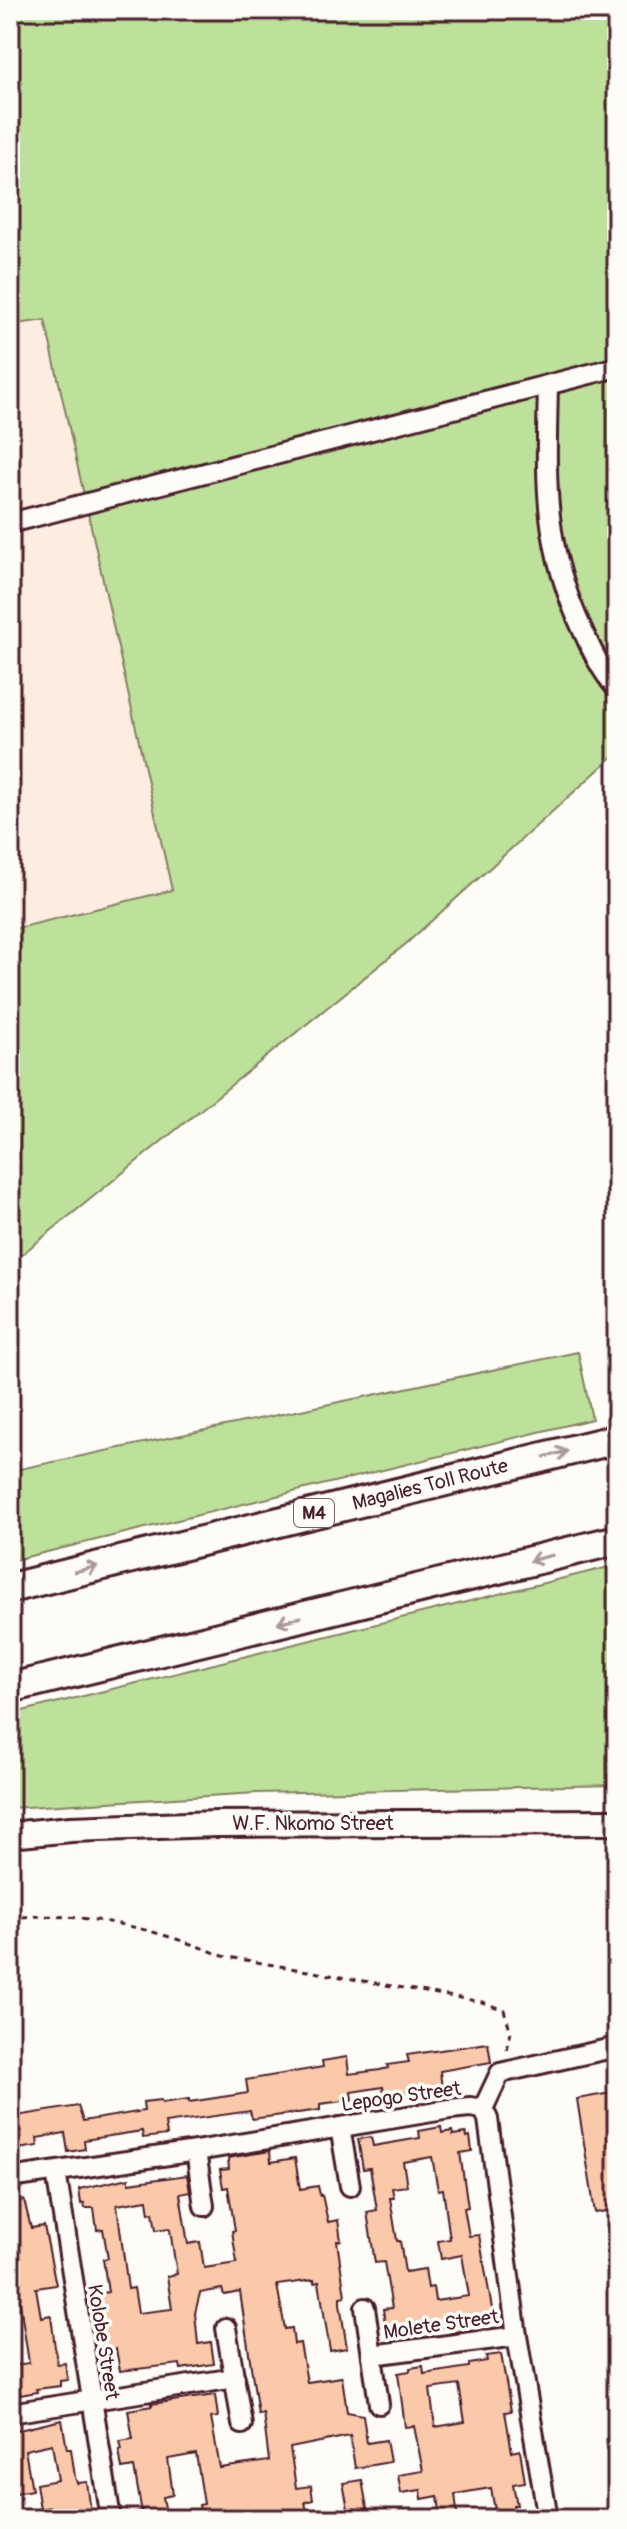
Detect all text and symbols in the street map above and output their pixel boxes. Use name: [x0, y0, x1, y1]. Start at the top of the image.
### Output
one-way arrow: [542, 1445, 568, 1460]
street label: Magalies Toll Route: [350, 1453, 511, 1516]
road number: M4: [294, 1499, 334, 1527]
one-way arrow: [529, 1552, 555, 1567]
one-way arrow: [72, 1561, 98, 1576]
one-way arrow: [276, 1613, 302, 1628]
street label: W.F. Nkomo Street: [232, 1811, 395, 1836]
street label: Lepogo Street: [340, 2076, 464, 2117]
street label: Kolobe Street: [82, 2283, 125, 2403]
street label: Molete Street: [382, 2304, 501, 2345]

